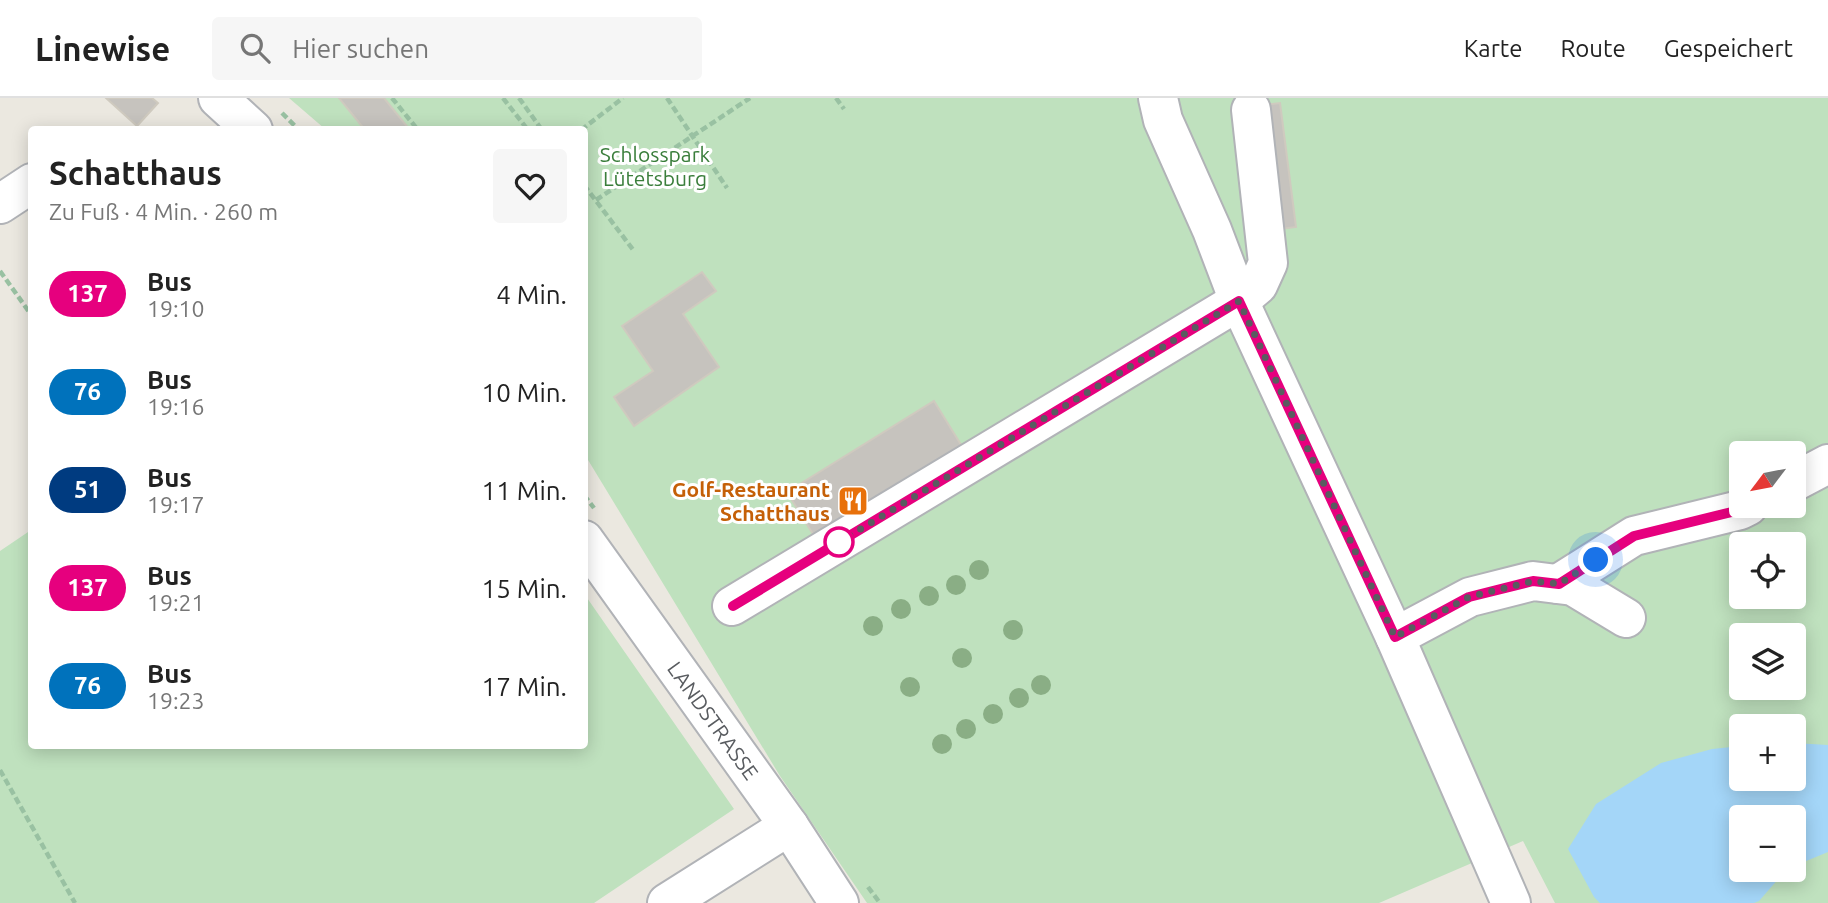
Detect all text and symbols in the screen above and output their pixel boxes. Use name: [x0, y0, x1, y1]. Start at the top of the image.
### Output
search box: [212, 17, 702, 80]
icon: search: [236, 29, 274, 67]
text: Linewise: [35, 30, 170, 67]
text: Hier suchen: [292, 34, 429, 63]
text: Karte: [1464, 35, 1522, 62]
text: Route: [1560, 35, 1626, 62]
text: Gespeichert: [1664, 35, 1793, 62]
park label: Schlosspark Lütetsburg: [600, 142, 711, 190]
button: heart: [493, 149, 567, 223]
text: Schatthaus: [49, 154, 222, 191]
text: Zu Fuß · 4 Min. · 260 m: [49, 199, 278, 224]
text: Bus: [147, 267, 192, 296]
text: 137: [67, 280, 108, 307]
text: 4 Min.: [496, 280, 567, 309]
text: 19:10: [147, 296, 205, 321]
text: Bus: [147, 365, 192, 394]
text: 76: [74, 378, 101, 405]
text: 10 Min.: [482, 378, 567, 407]
text: 19:16: [147, 394, 205, 419]
north arrow: [1729, 441, 1806, 518]
map controls: [1729, 441, 1806, 882]
text: Bus: [147, 463, 192, 492]
text: 51: [74, 476, 101, 503]
text: 11 Min.: [482, 476, 567, 505]
place label: Golf-Restaurant Schatthaus: [672, 477, 830, 525]
restaurant icon: Golf-Restaurant Schatthaus: [836, 484, 870, 518]
text: 19:17: [147, 492, 205, 517]
unlabelled marker: [824, 527, 854, 557]
button: locate: [1729, 532, 1806, 609]
your location: [1578, 542, 1613, 577]
text: Bus: [147, 561, 192, 590]
text: 137: [67, 574, 108, 601]
text: 15 Min.: [482, 574, 567, 603]
text: 19:21: [147, 590, 205, 615]
button: layers: [1729, 623, 1806, 700]
street label: LANDSTRASSE: [663, 657, 764, 784]
text: Bus: [147, 659, 192, 688]
text: 76: [74, 672, 101, 699]
text: 17 Min.: [482, 672, 567, 701]
text: 19:23: [147, 688, 205, 713]
button: +: [1729, 714, 1806, 791]
button: −: [1729, 805, 1806, 882]

